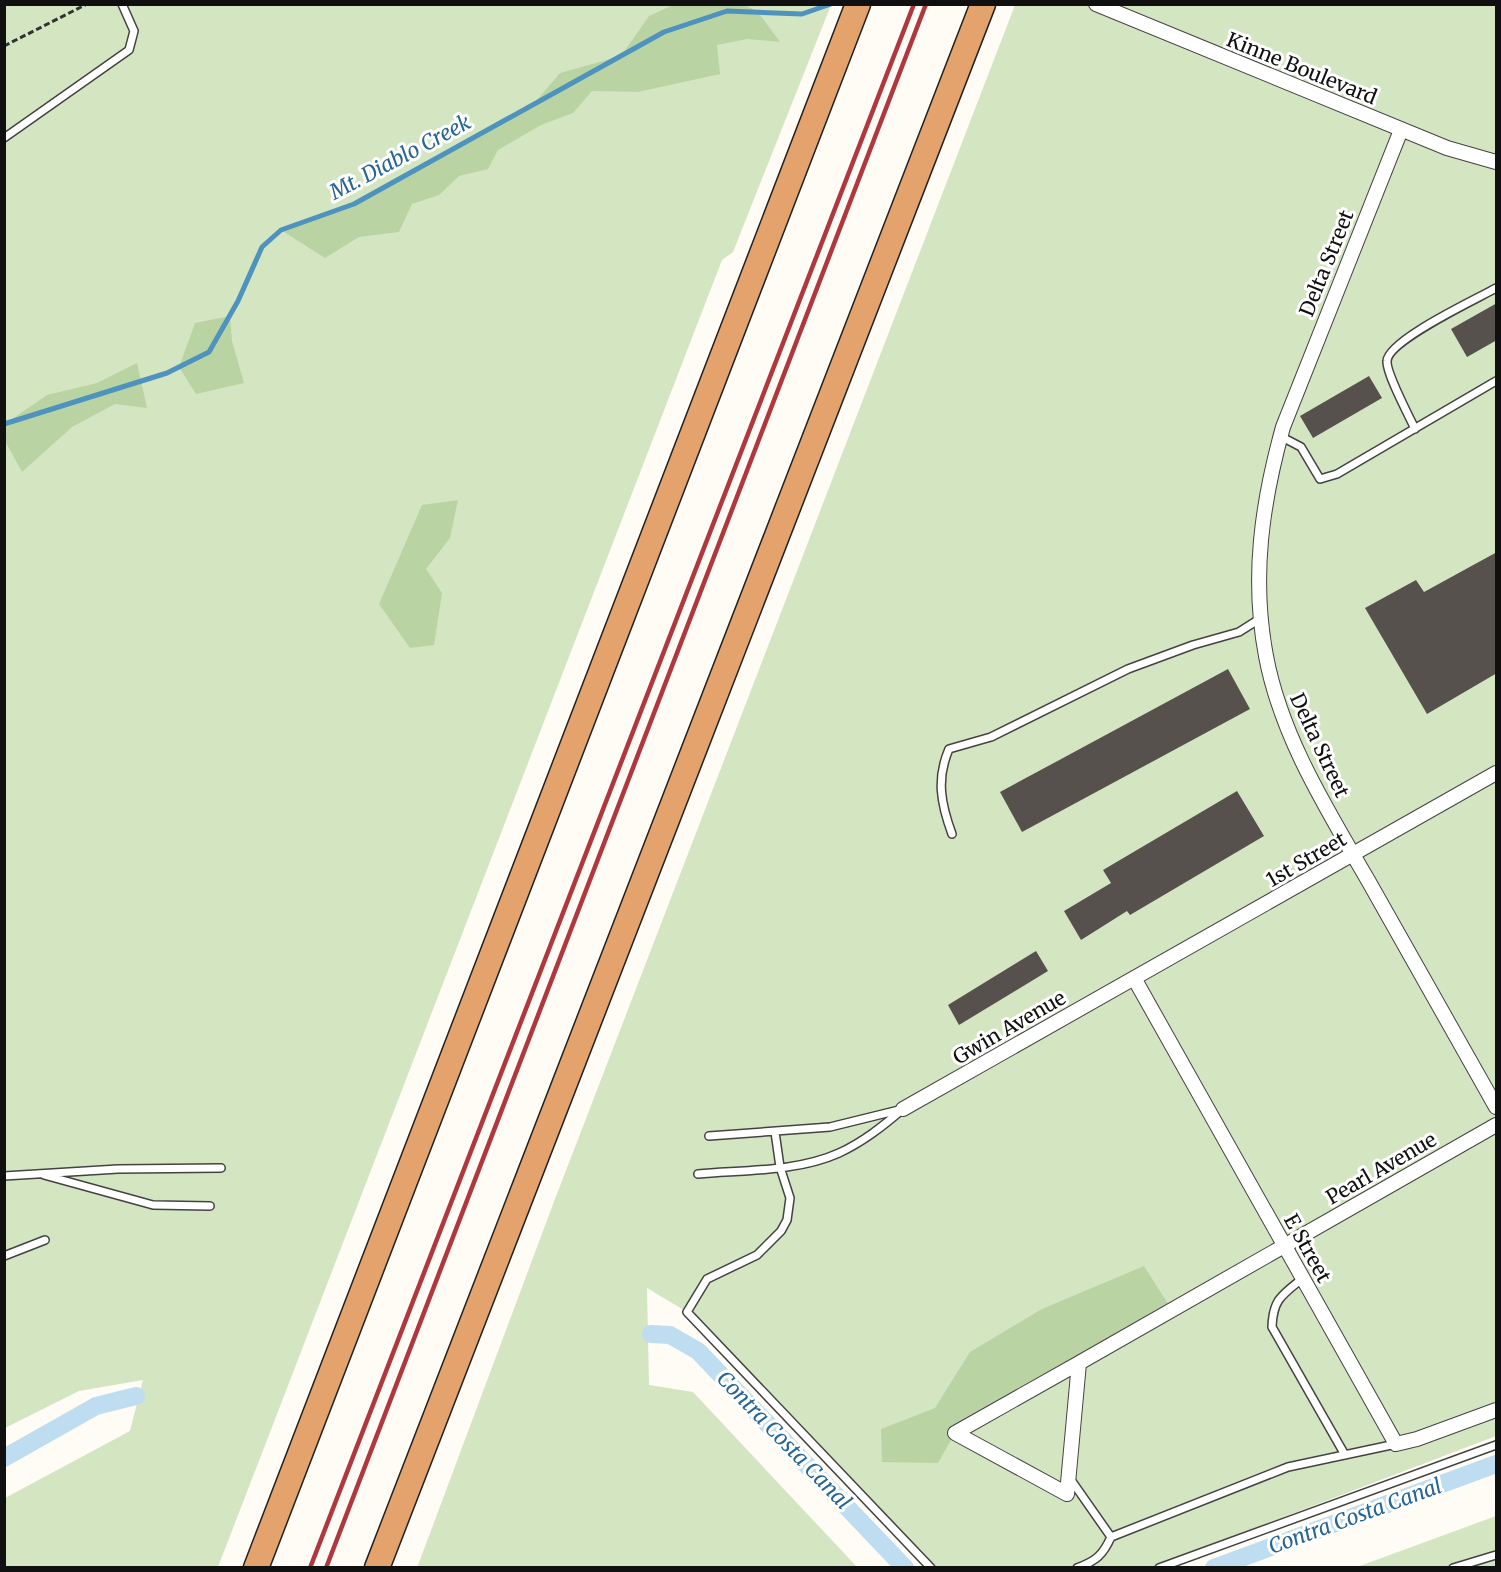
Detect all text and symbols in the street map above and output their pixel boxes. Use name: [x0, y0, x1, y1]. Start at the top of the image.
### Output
street label: Kinne Boulevard: [1223, 26, 1381, 110]
water label: Mt. Diablo Creek: [324, 108, 476, 206]
street label: Delta Street: [1293, 206, 1359, 320]
street label: Delta Street: [1285, 689, 1355, 801]
street label: 1st Street: [1261, 826, 1351, 892]
street label: Gwin Avenue: [948, 985, 1070, 1069]
street label: Pearl Avenue: [1321, 1126, 1441, 1210]
street label: E Street: [1279, 1209, 1337, 1287]
water label: Contra Costa Canal: [711, 1365, 857, 1515]
water label: Contra Costa Canal: [1265, 1472, 1445, 1560]

